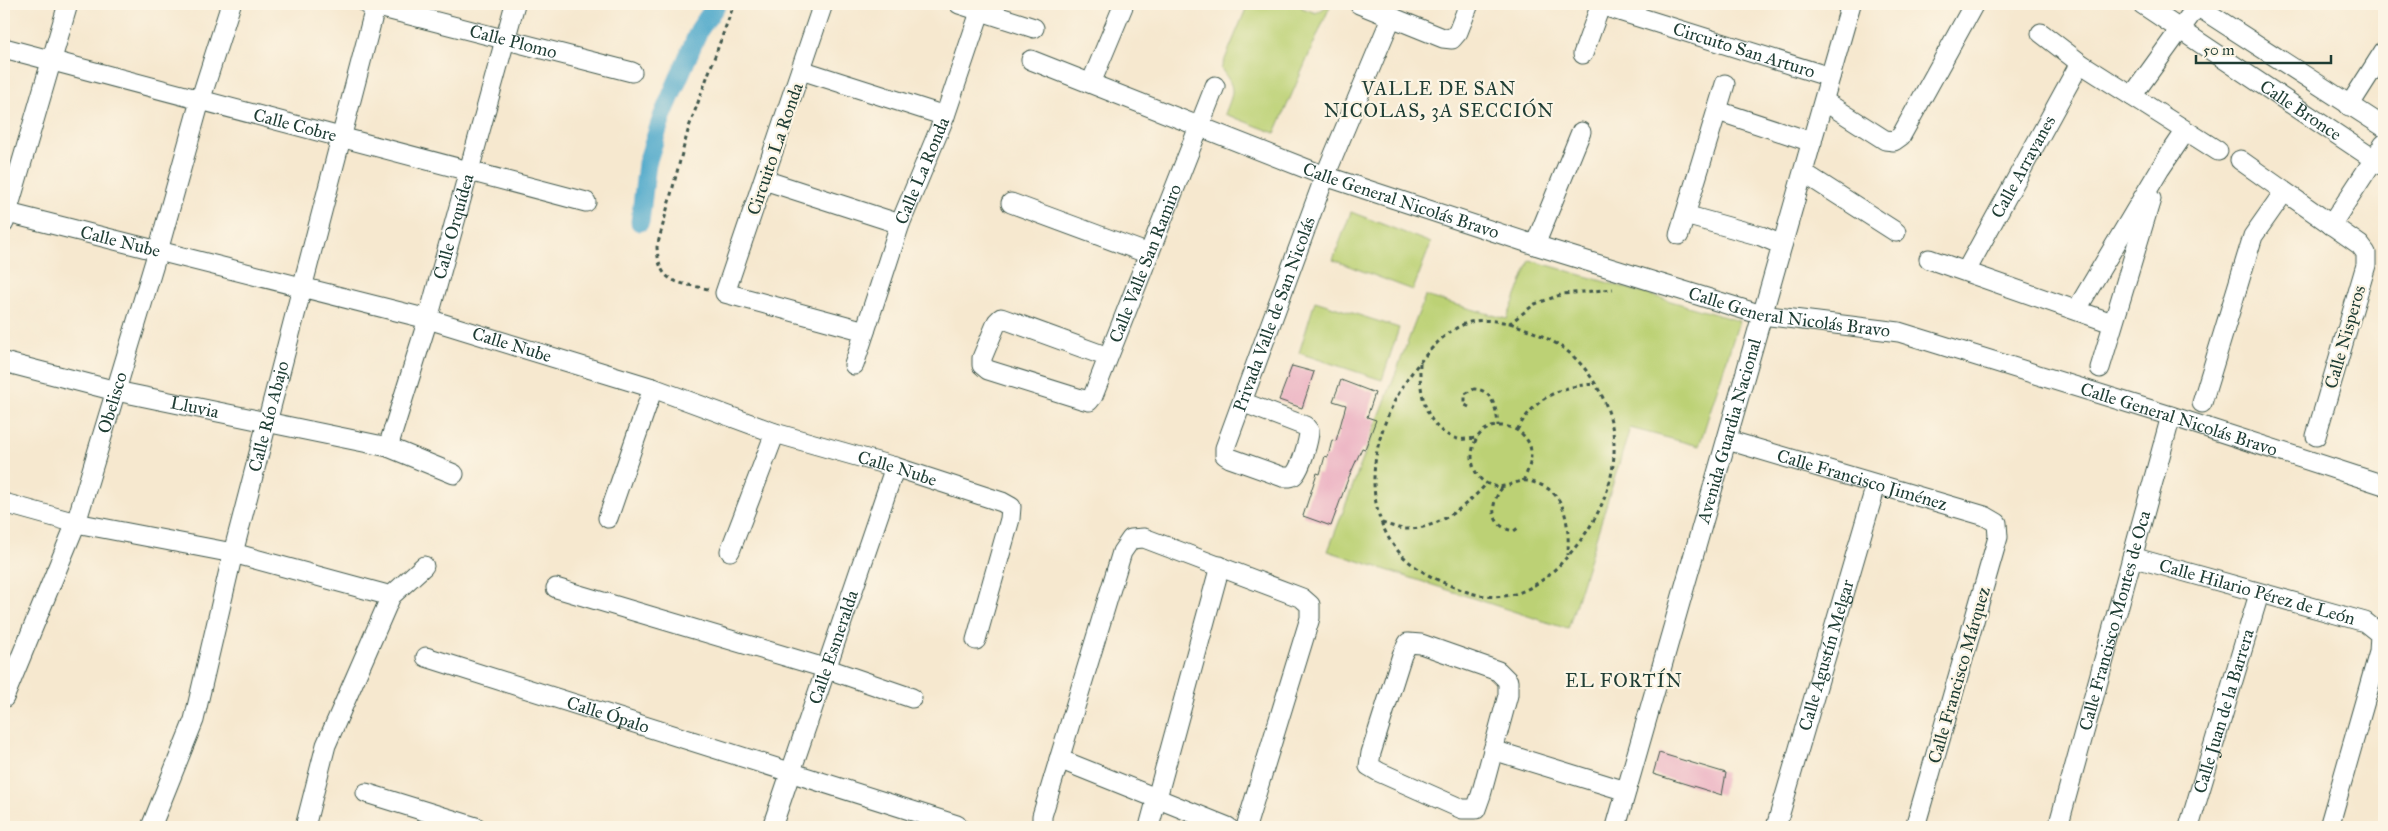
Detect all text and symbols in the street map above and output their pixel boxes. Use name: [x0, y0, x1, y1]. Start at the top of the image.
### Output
street label: Circuito San Arturo: [1670, 18, 1818, 83]
street label: Calle Plomo: [467, 20, 559, 63]
scale bar: [2196, 32, 2330, 64]
text: 50 m: [2203, 41, 2235, 59]
street label: Calle Bronce: [2256, 75, 2346, 145]
district label: VALLE DE SAN NICOLAS, 3A SECCIÓN: [1324, 77, 1554, 122]
street label: Circuito La Ronda: [742, 80, 808, 218]
street label: Calle Cobre: [251, 103, 339, 147]
street label: Calle Arrayanes: [1986, 111, 2060, 222]
street label: Calle La Ronda: [890, 114, 954, 228]
street label: Calle General Nicolás Bravo: [1300, 157, 1502, 243]
street label: Calle Orquídea: [428, 171, 479, 282]
street label: Calle Valle San Ramiro: [1104, 181, 1186, 346]
street label: Privada Valle de San Nicolás: [1228, 214, 1320, 415]
street label: Calle Nube: [78, 221, 163, 262]
street label: Calle General Nicolás Bravo: [1686, 282, 1891, 342]
street label: Calle Nisperos: [2320, 283, 2370, 391]
street label: Calle Nube: [470, 322, 554, 367]
street label: Avenida Guardia Nacional: [1692, 336, 1766, 527]
street label: Calle Río Abajo: [244, 359, 294, 474]
street label: Obelisco: [93, 369, 132, 436]
street label: Calle General Nicolás Bravo: [2078, 378, 2280, 461]
street label: Lluvia: [168, 391, 221, 423]
street label: Calle Francisco Jiménez: [1774, 444, 1950, 515]
street label: Calle Nube: [855, 446, 940, 491]
street label: Calle Francisco Montes de Oca: [2074, 508, 2156, 733]
street label: Calle Hilario Pérez de León: [2157, 554, 2358, 630]
street label: Calle Agustín Melgar: [1794, 577, 1859, 733]
street label: Calle Francisco Márquez: [1923, 584, 1996, 766]
street label: Calle Esmeralda: [804, 587, 863, 707]
street label: Calle Juan de la Barrera: [2189, 626, 2259, 796]
district label: EL FORTÍN: [1565, 668, 1683, 692]
street label: Calle Ópalo: [564, 691, 652, 738]

